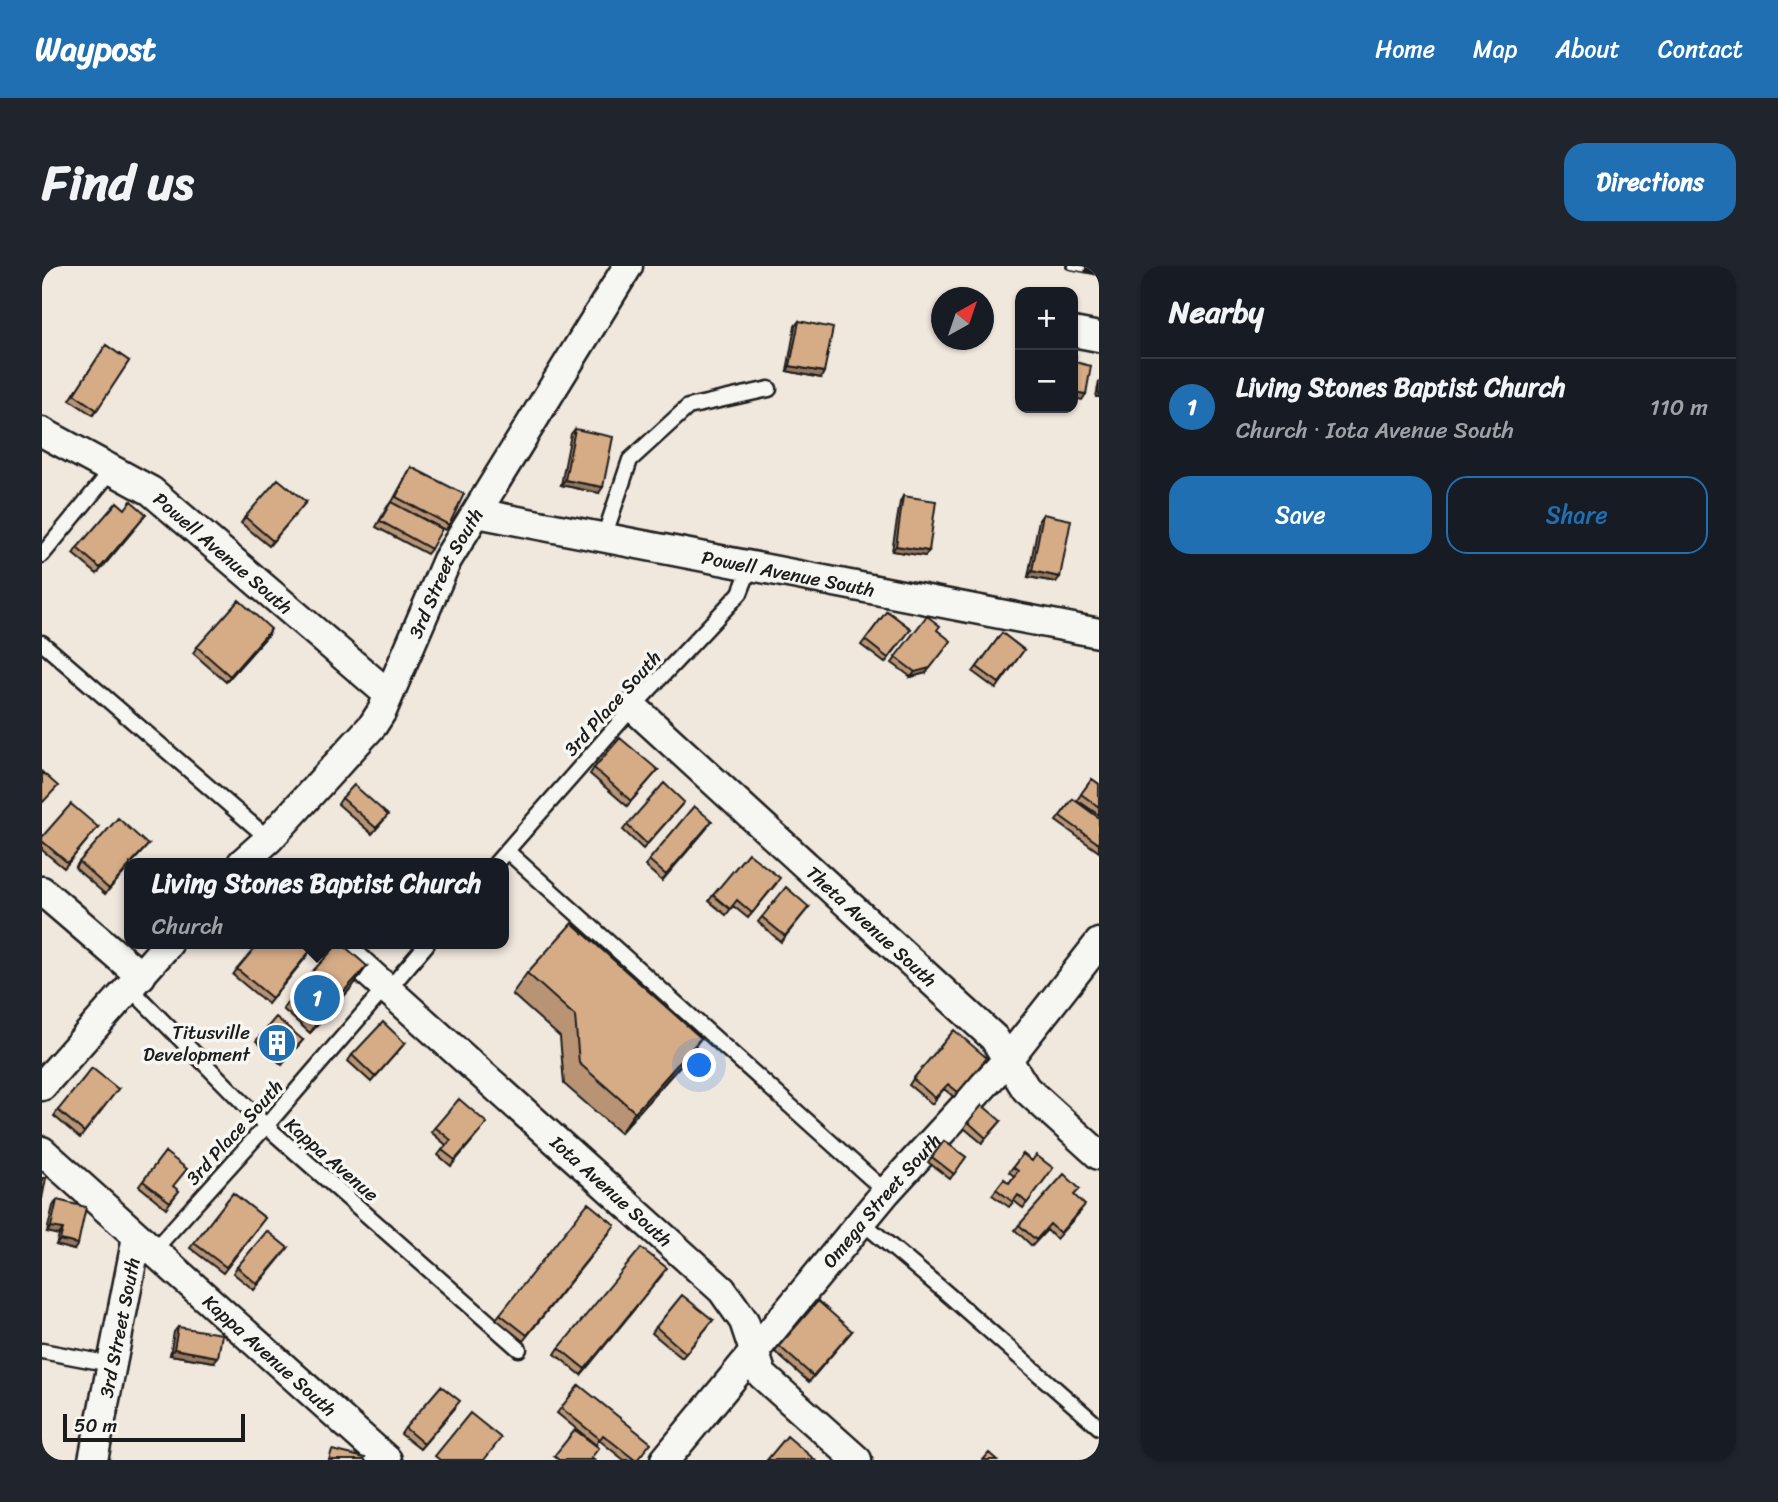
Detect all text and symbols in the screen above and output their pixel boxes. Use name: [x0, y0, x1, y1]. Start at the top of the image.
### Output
text: Waypost: [35, 20, 156, 78]
text: Home: [1375, 28, 1435, 70]
text: Map: [1473, 28, 1517, 70]
text: About: [1555, 28, 1620, 70]
text: Contact: [1658, 28, 1743, 70]
text: Find us: [42, 139, 194, 226]
button: Directions: [1564, 143, 1736, 221]
text: Nearby: [1169, 285, 1264, 339]
north arrow: [931, 287, 994, 350]
map controls: [1015, 287, 1078, 413]
button: +: [1015, 287, 1078, 350]
button: −: [1015, 350, 1078, 413]
text: Living Stones Baptist Church: [1236, 364, 1565, 410]
text: 1: [1187, 387, 1197, 428]
text: 110 m: [1650, 387, 1708, 428]
text: Church · Iota Avenue South: [1236, 410, 1514, 451]
button: Save: [1169, 476, 1432, 554]
button: Share: [1446, 476, 1708, 554]
street label: Powell Avenue South: [146, 484, 300, 623]
street label: 3rd Street South: [399, 501, 492, 644]
street label: Powell Avenue South: [699, 541, 877, 606]
street label: 3rd Place South: [555, 643, 669, 764]
street label: Theta Avenue South: [798, 857, 945, 995]
popup: [124, 858, 509, 949]
text: Living Stones Baptist Church: [152, 860, 481, 906]
text: Church: [152, 906, 224, 947]
pin: 1: [294, 972, 340, 1024]
place label: Titusville Development: [143, 1016, 251, 1071]
building icon: Titusville Development: [256, 1022, 298, 1064]
your location: [682, 1048, 716, 1082]
street label: 3rd Place South: [177, 1072, 291, 1193]
street label: Kappa Avenue: [277, 1109, 387, 1210]
street label: Omega Street South: [814, 1125, 950, 1276]
street label: Iota Avenue South: [542, 1126, 680, 1255]
street label: 3rd Street South: [90, 1254, 150, 1401]
street label: Kappa Avenue South: [195, 1286, 344, 1425]
text: 50 m: [74, 1409, 117, 1442]
scale bar: [63, 1411, 245, 1443]

